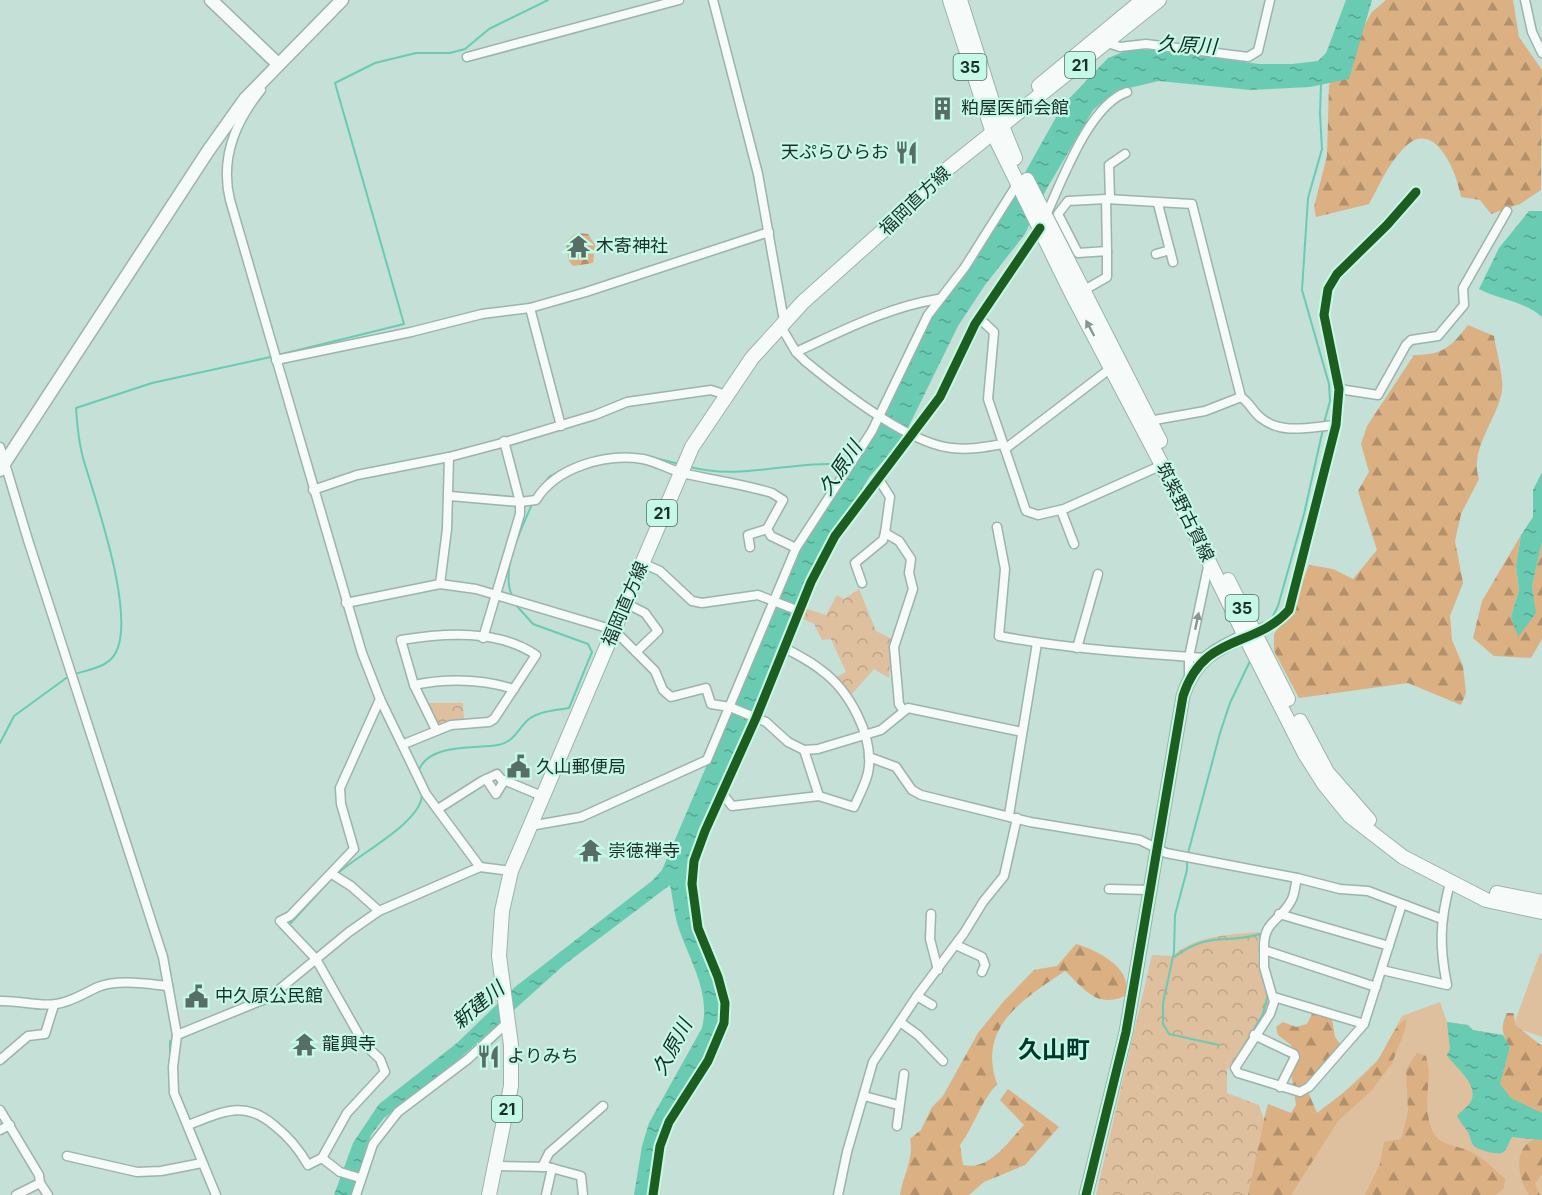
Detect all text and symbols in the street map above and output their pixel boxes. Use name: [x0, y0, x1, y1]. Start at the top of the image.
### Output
water label: 久原川: [1156, 31, 1220, 59]
road number: 21: [1065, 52, 1095, 78]
road number: 35: [954, 54, 986, 80]
building icon: 粕屋医師会館: [930, 95, 956, 121]
place label: 粕屋医師会館: [961, 97, 1069, 118]
restaurant icon: 天ぷらひらお: [894, 139, 920, 165]
place label: 天ぷらひらお: [781, 141, 889, 162]
street label: 福岡直方線: [875, 162, 954, 239]
temple icon: 木寄神社: [565, 233, 591, 259]
place label: 木寄神社: [596, 235, 668, 256]
one-way arrow: [1085, 319, 1094, 336]
water label: 久原川: [813, 435, 868, 500]
street label: 筑紫野古賀線: [1152, 459, 1219, 565]
road number: 21: [647, 500, 677, 526]
street label: 福岡直方線: [597, 558, 652, 649]
road number: 35: [1226, 595, 1258, 621]
one-way arrow: [1192, 612, 1202, 630]
public building icon: 久山郵便局: [505, 754, 531, 780]
place label: 久山郵便局: [536, 756, 626, 777]
temple icon: 崇徳禅寺: [577, 838, 603, 864]
place label: 崇徳禅寺: [608, 840, 680, 861]
water label: 新建川: [447, 975, 510, 1033]
public building icon: 中久原公民館: [184, 983, 210, 1009]
place label: 中久原公民館: [215, 985, 323, 1006]
water label: 久原川: [647, 1013, 698, 1079]
temple icon: 龍興寺: [291, 1031, 317, 1057]
place label: 龍興寺: [322, 1033, 376, 1054]
district label: 久山町: [1018, 1035, 1090, 1064]
restaurant icon: よりみち: [476, 1043, 502, 1069]
place label: よりみち: [507, 1045, 579, 1066]
road number: 21: [492, 1096, 522, 1122]

